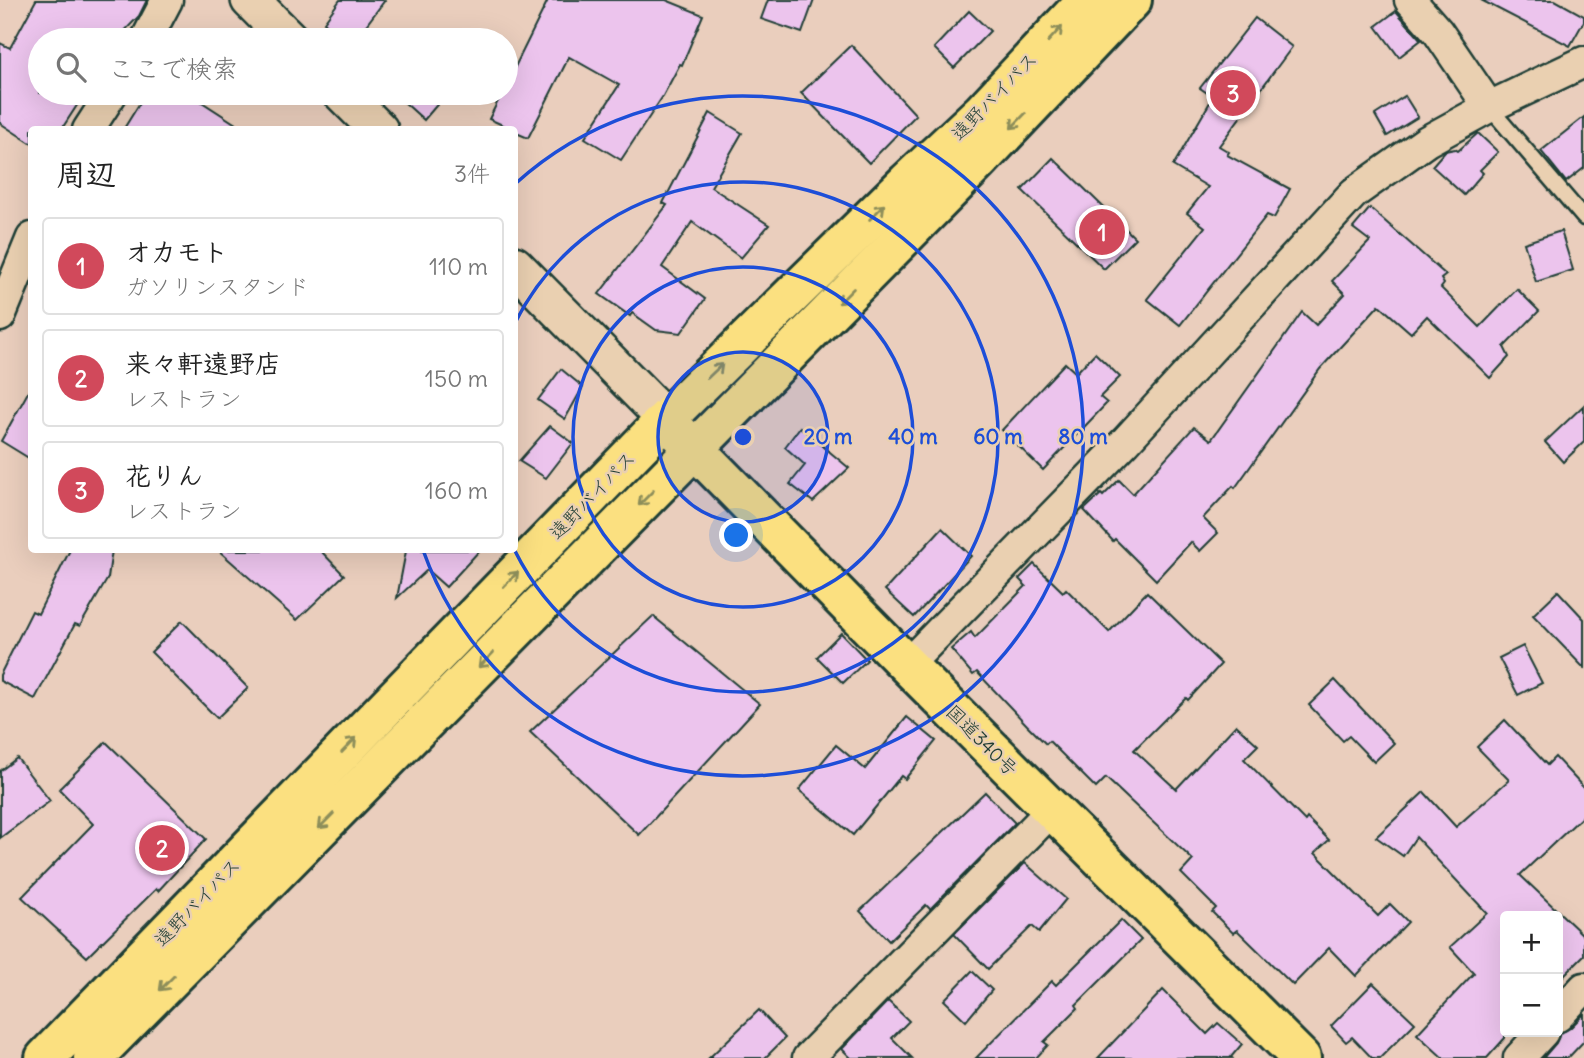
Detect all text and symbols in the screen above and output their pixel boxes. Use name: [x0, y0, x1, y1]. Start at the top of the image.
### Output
one-way arrow: [1047, 26, 1064, 43]
search box: [28, 28, 518, 105]
street label: 遠野バイパス: [946, 47, 1042, 145]
icon: search: [52, 48, 90, 86]
text: ここで検索: [108, 52, 238, 85]
pin: 3: [1210, 67, 1256, 119]
one-way arrow: [1009, 112, 1026, 129]
text: 周辺: [56, 155, 116, 193]
text: 3件: [454, 159, 490, 188]
one-way arrow: [868, 203, 885, 220]
pin: 1: [1079, 206, 1125, 258]
text: オカモト: [125, 235, 228, 268]
text: 1: [76, 252, 86, 281]
text: 110 m: [429, 252, 488, 281]
text: ガソリンスタンド: [125, 272, 309, 301]
one-way arrow: [838, 287, 855, 304]
text: 来々軒遠野店: [125, 347, 281, 380]
one-way arrow: [706, 363, 723, 380]
text: 2: [75, 364, 87, 393]
text: 150 m: [425, 364, 488, 393]
text: レストラン: [125, 384, 242, 413]
text: 20 m: [804, 423, 853, 450]
text: 40 m: [888, 423, 938, 450]
text: 60 m: [973, 423, 1023, 450]
text: 80 m: [1058, 423, 1108, 450]
centre of rings: [731, 425, 755, 449]
street label: 遠野バイパス: [544, 446, 640, 544]
text: 花りん: [125, 459, 203, 492]
text: 3: [74, 476, 88, 505]
text: 160 m: [425, 476, 488, 505]
one-way arrow: [638, 489, 655, 506]
text: レストラン: [125, 496, 242, 525]
your location: [719, 518, 753, 552]
one-way arrow: [502, 570, 519, 587]
one-way arrow: [478, 651, 495, 668]
street label: 国道340号: [941, 699, 1023, 781]
one-way arrow: [340, 737, 357, 754]
one-way arrow: [318, 813, 335, 830]
pin: 2: [139, 822, 185, 874]
street label: 遠野バイパス: [149, 853, 245, 951]
map controls: [1500, 911, 1563, 1037]
button: +: [1500, 911, 1563, 974]
one-way arrow: [158, 974, 175, 991]
button: −: [1500, 974, 1563, 1037]

